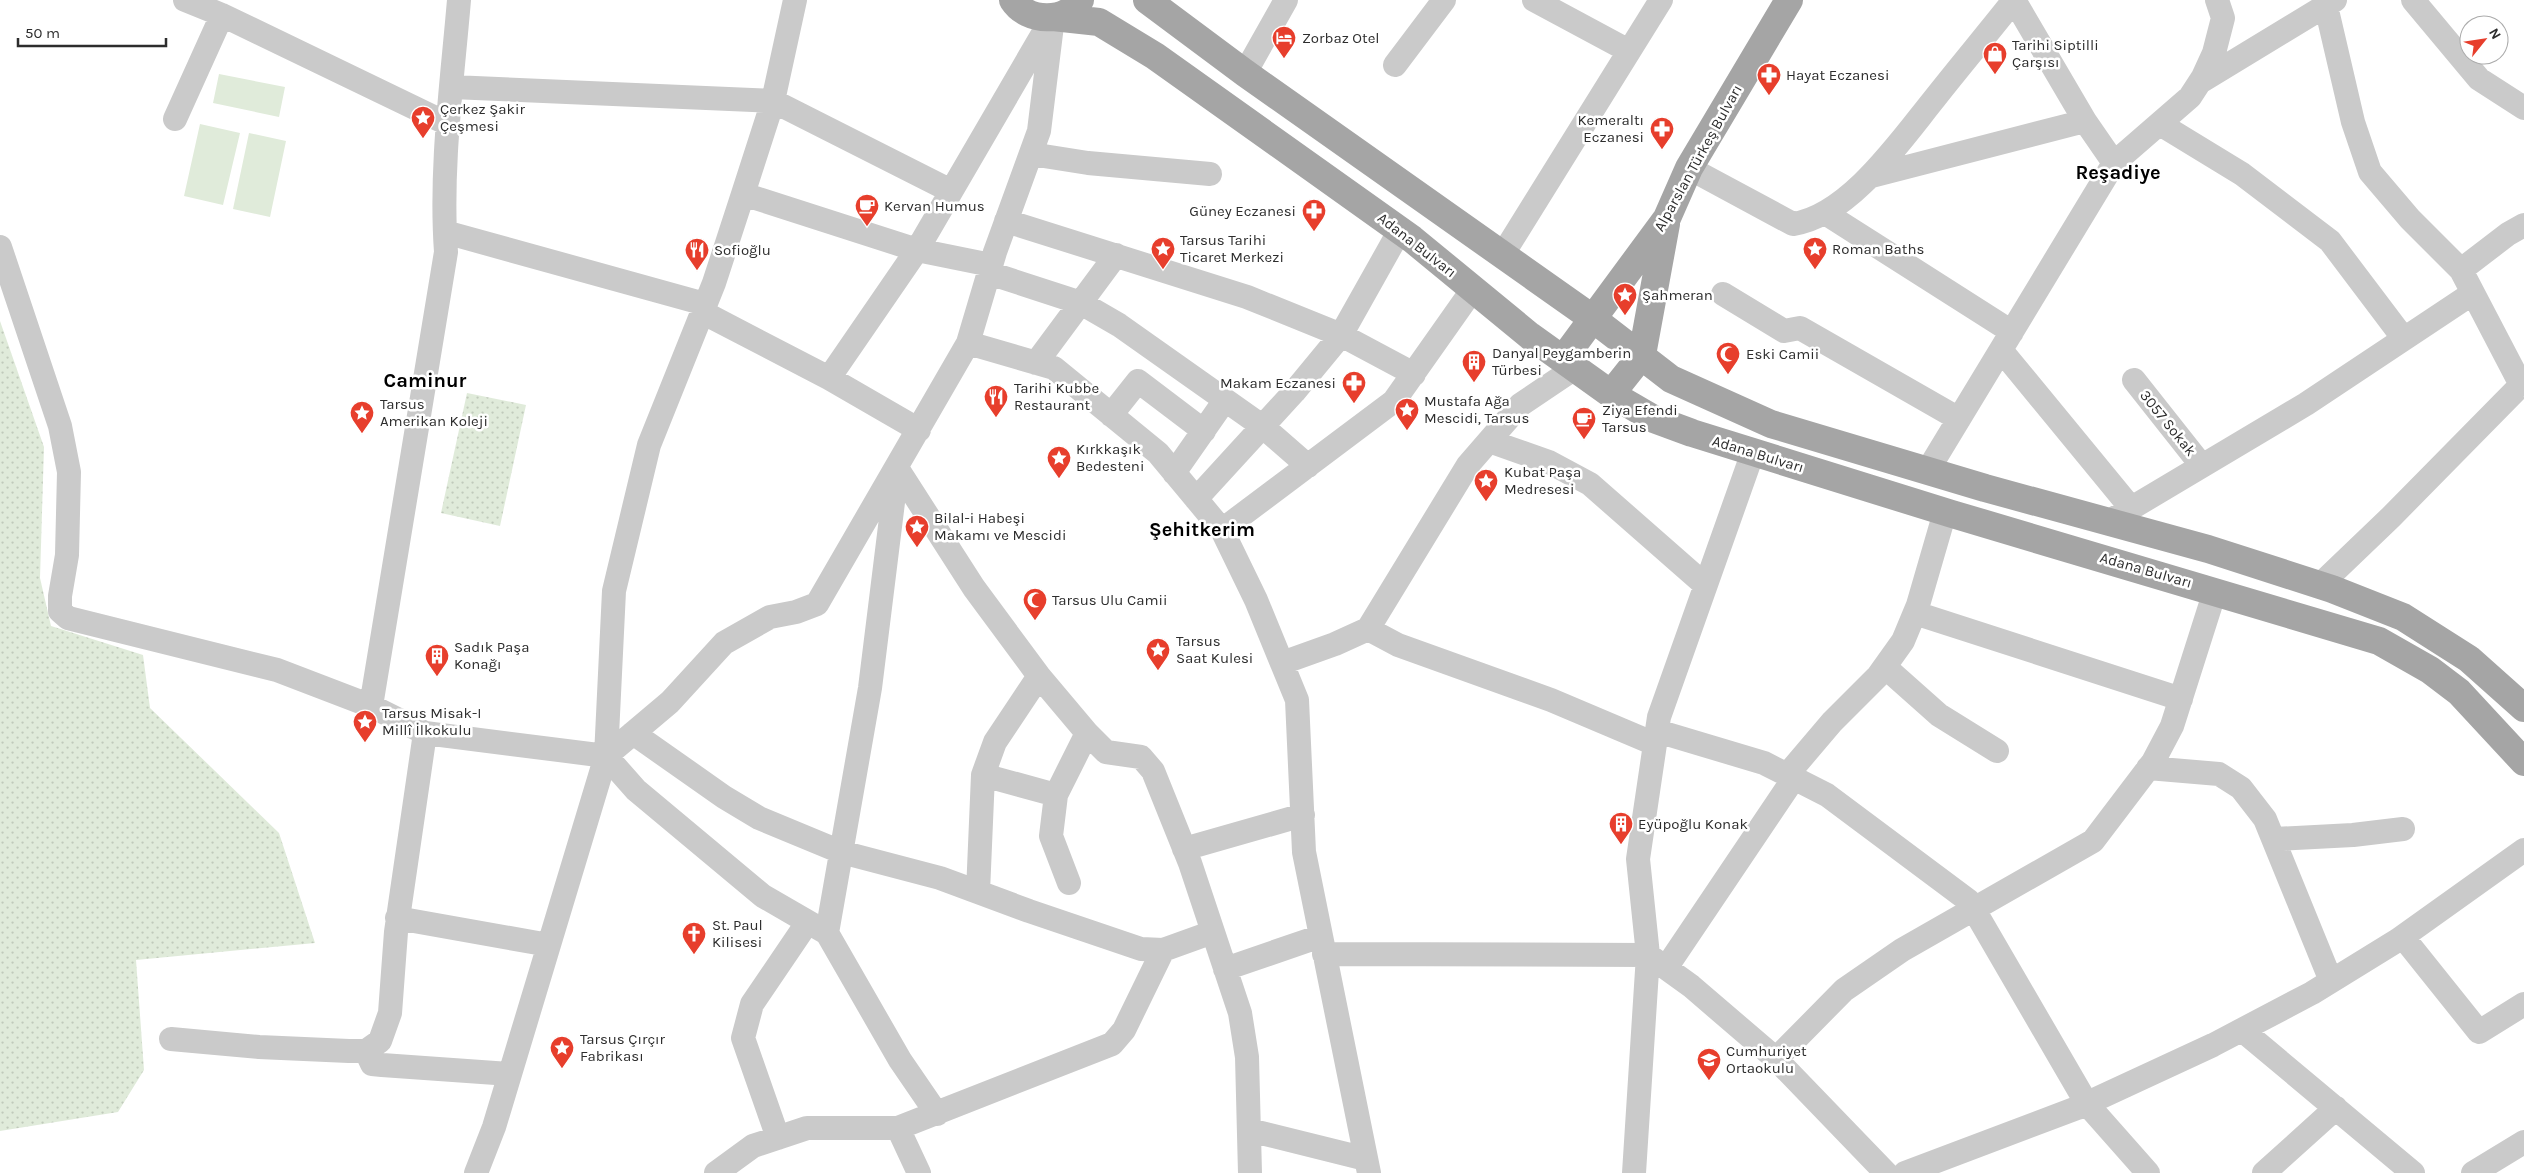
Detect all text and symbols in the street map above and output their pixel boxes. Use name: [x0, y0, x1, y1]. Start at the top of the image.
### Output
scale bar: [18, 15, 165, 47]
north arrow: [2459, 15, 2509, 65]
text: 50 m: [25, 24, 60, 42]
hotel icon: Zorbaz Otel: [1271, 25, 1297, 59]
text: N: [2485, 25, 2505, 42]
place label: Zorbaz Otel: [1302, 29, 1380, 47]
place label: Tarihi Siptilli Çarşısı: [2012, 36, 2099, 71]
shop icon: Tarihi Siptilli Çarşısı: [1982, 41, 2008, 75]
pharmacy icon: Hayat Eczanesi: [1756, 62, 1782, 96]
place label: Hayat Eczanesi: [1786, 66, 1889, 84]
street label: Alparslan Türkeş Bulvarı: [1650, 81, 1746, 235]
place label: Çerkez Şakir Çeşmesi: [440, 100, 525, 135]
place icon: Çerkez Şakir Çeşmesi: [410, 105, 436, 139]
place label: Kemeraltı Eczanesi: [1577, 111, 1644, 146]
pharmacy icon: Kemeraltı Eczanesi: [1649, 116, 1675, 150]
district label: Reşadiye: [2075, 161, 2161, 184]
cafe icon: Kervan Humus: [854, 193, 880, 227]
place label: Kervan Humus: [884, 197, 985, 215]
pharmacy icon: Güney Eczanesi: [1301, 198, 1327, 232]
place label: Güney Eczanesi: [1189, 202, 1296, 220]
street label: Adana Bulvarı: [1374, 209, 1460, 281]
place label: Tarsus Tarihi Ticaret Merkezi: [1180, 231, 1284, 266]
place icon: Tarsus Tarihi Ticaret Merkezi: [1150, 236, 1176, 270]
place icon: Roman Baths: [1802, 236, 1828, 270]
restaurant icon: Sofioğlu: [684, 237, 710, 271]
place label: Roman Baths: [1832, 240, 1924, 258]
place label: Sofioğlu: [714, 241, 771, 259]
place icon: Şahmeran: [1612, 282, 1638, 316]
place label: Şahmeran: [1642, 286, 1713, 304]
mosque icon: Eski Camii: [1715, 341, 1741, 375]
place label: Danyal Peygamberin Türbesi: [1492, 344, 1631, 379]
place label: Eski Camii: [1746, 345, 1819, 363]
building icon: Danyal Peygamberin Türbesi: [1461, 349, 1487, 383]
district label: Caminur: [384, 369, 467, 392]
pharmacy icon: Makam Eczanesi: [1341, 370, 1367, 404]
place label: Makam Eczanesi: [1220, 374, 1336, 392]
place label: Tarihi Kubbe Restaurant: [1014, 379, 1099, 414]
restaurant icon: Tarihi Kubbe Restaurant: [983, 384, 1009, 418]
street label: 3057 Sokak: [2136, 387, 2200, 459]
place label: Mustafa Ağa Mescidi, Tarsus: [1424, 392, 1529, 427]
place label: Tarsus Amerikan Koleji: [380, 395, 488, 430]
place icon: Mustafa Ağa Mescidi, Tarsus: [1394, 397, 1420, 431]
place icon: Tarsus Amerikan Koleji: [349, 400, 375, 434]
place label: Ziya Efendi Tarsus: [1602, 401, 1678, 436]
cafe icon: Ziya Efendi Tarsus: [1571, 406, 1597, 440]
street label: Adana Bulvarı: [1710, 432, 1806, 476]
place label: Kırkkaşık Bedesteni: [1076, 440, 1144, 475]
place icon: Kırkkaşık Bedesteni: [1046, 445, 1072, 479]
place label: Kubat Paşa Medresesi: [1504, 463, 1581, 498]
place icon: Kubat Paşa Medresesi: [1473, 468, 1499, 502]
place label: Bilal-i Habeşi Makamı ve Mescidi: [934, 509, 1066, 544]
place icon: Bilal-i Habeşi Makamı ve Mescidi: [904, 514, 930, 548]
district label: Şehitkerim: [1149, 518, 1255, 541]
street label: Adana Bulvarı: [2098, 548, 2194, 592]
mosque icon: Tarsus Ulu Camii: [1022, 587, 1048, 621]
place label: Tarsus Ulu Camii: [1052, 591, 1167, 609]
place label: Tarsus Saat Kulesi: [1176, 632, 1253, 667]
place icon: Tarsus Saat Kulesi: [1145, 637, 1171, 671]
place label: Sadık Paşa Konağı: [454, 638, 529, 673]
building icon: Sadık Paşa Konağı: [424, 643, 450, 677]
place label: Tarsus Misak-I Millî İlkokulu: [382, 704, 481, 739]
place icon: Tarsus Misak-I Millî İlkokulu: [352, 709, 378, 743]
building icon: Eyüpoğlu Konak: [1608, 811, 1634, 845]
place label: Eyüpoğlu Konak: [1638, 815, 1748, 833]
place label: St. Paul Kilisesi: [712, 916, 763, 951]
church icon: St. Paul Kilisesi: [681, 921, 707, 955]
place label: Tarsus Çırçır Fabrikası: [580, 1030, 666, 1065]
place icon: Tarsus Çırçır Fabrikası: [549, 1035, 575, 1069]
place label: Cumhuriyet Ortaokulu: [1726, 1042, 1807, 1077]
school or university icon: Cumhuriyet Ortaokulu: [1696, 1047, 1722, 1081]

